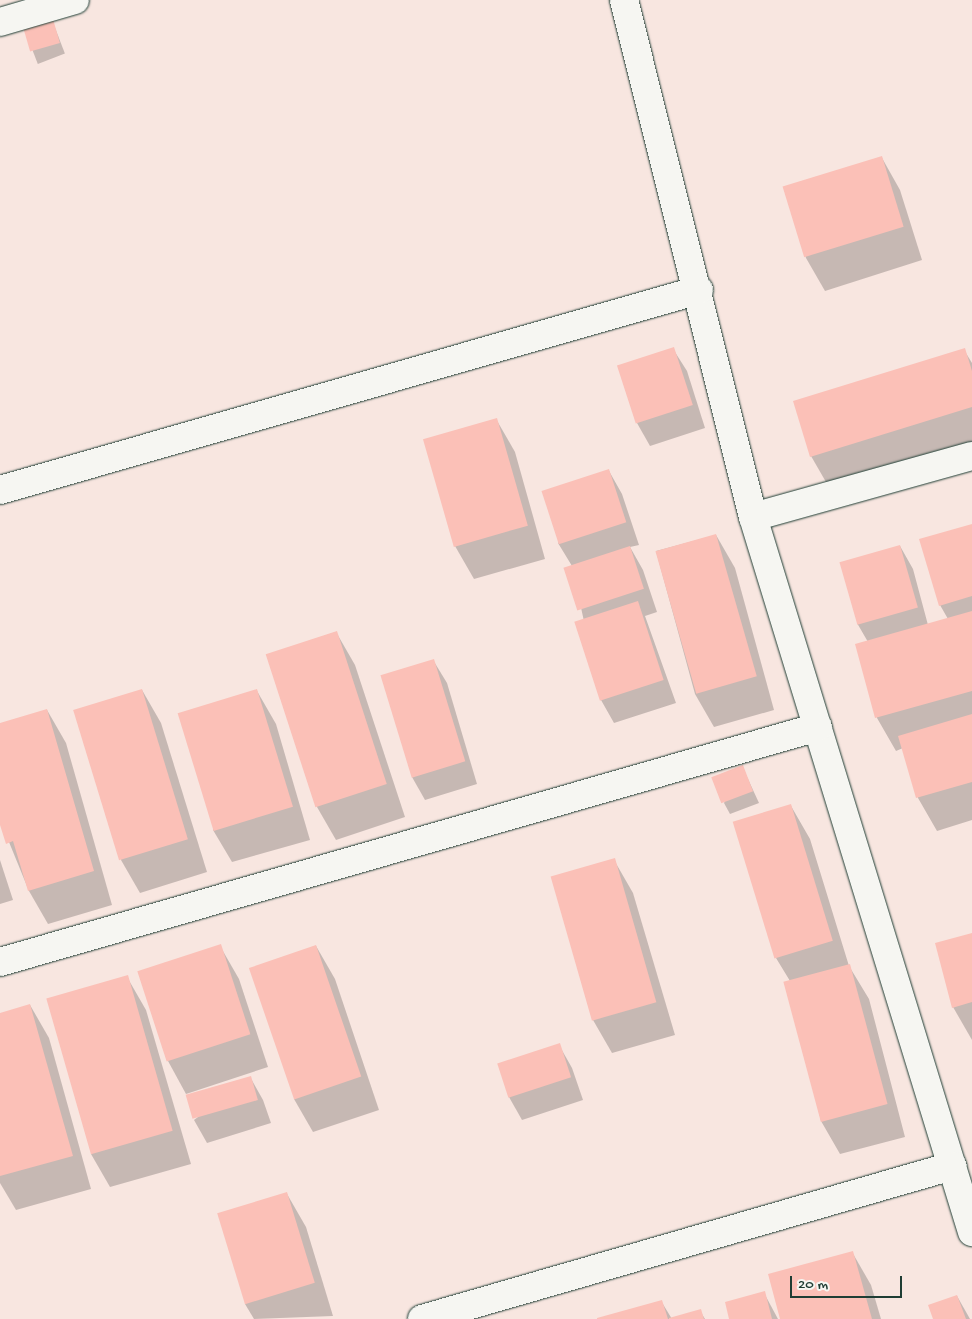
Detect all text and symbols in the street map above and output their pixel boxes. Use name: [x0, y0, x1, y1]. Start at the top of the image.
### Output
scale bar: [792, 1266, 904, 1298]
text: 20 m: [798, 1276, 828, 1294]

